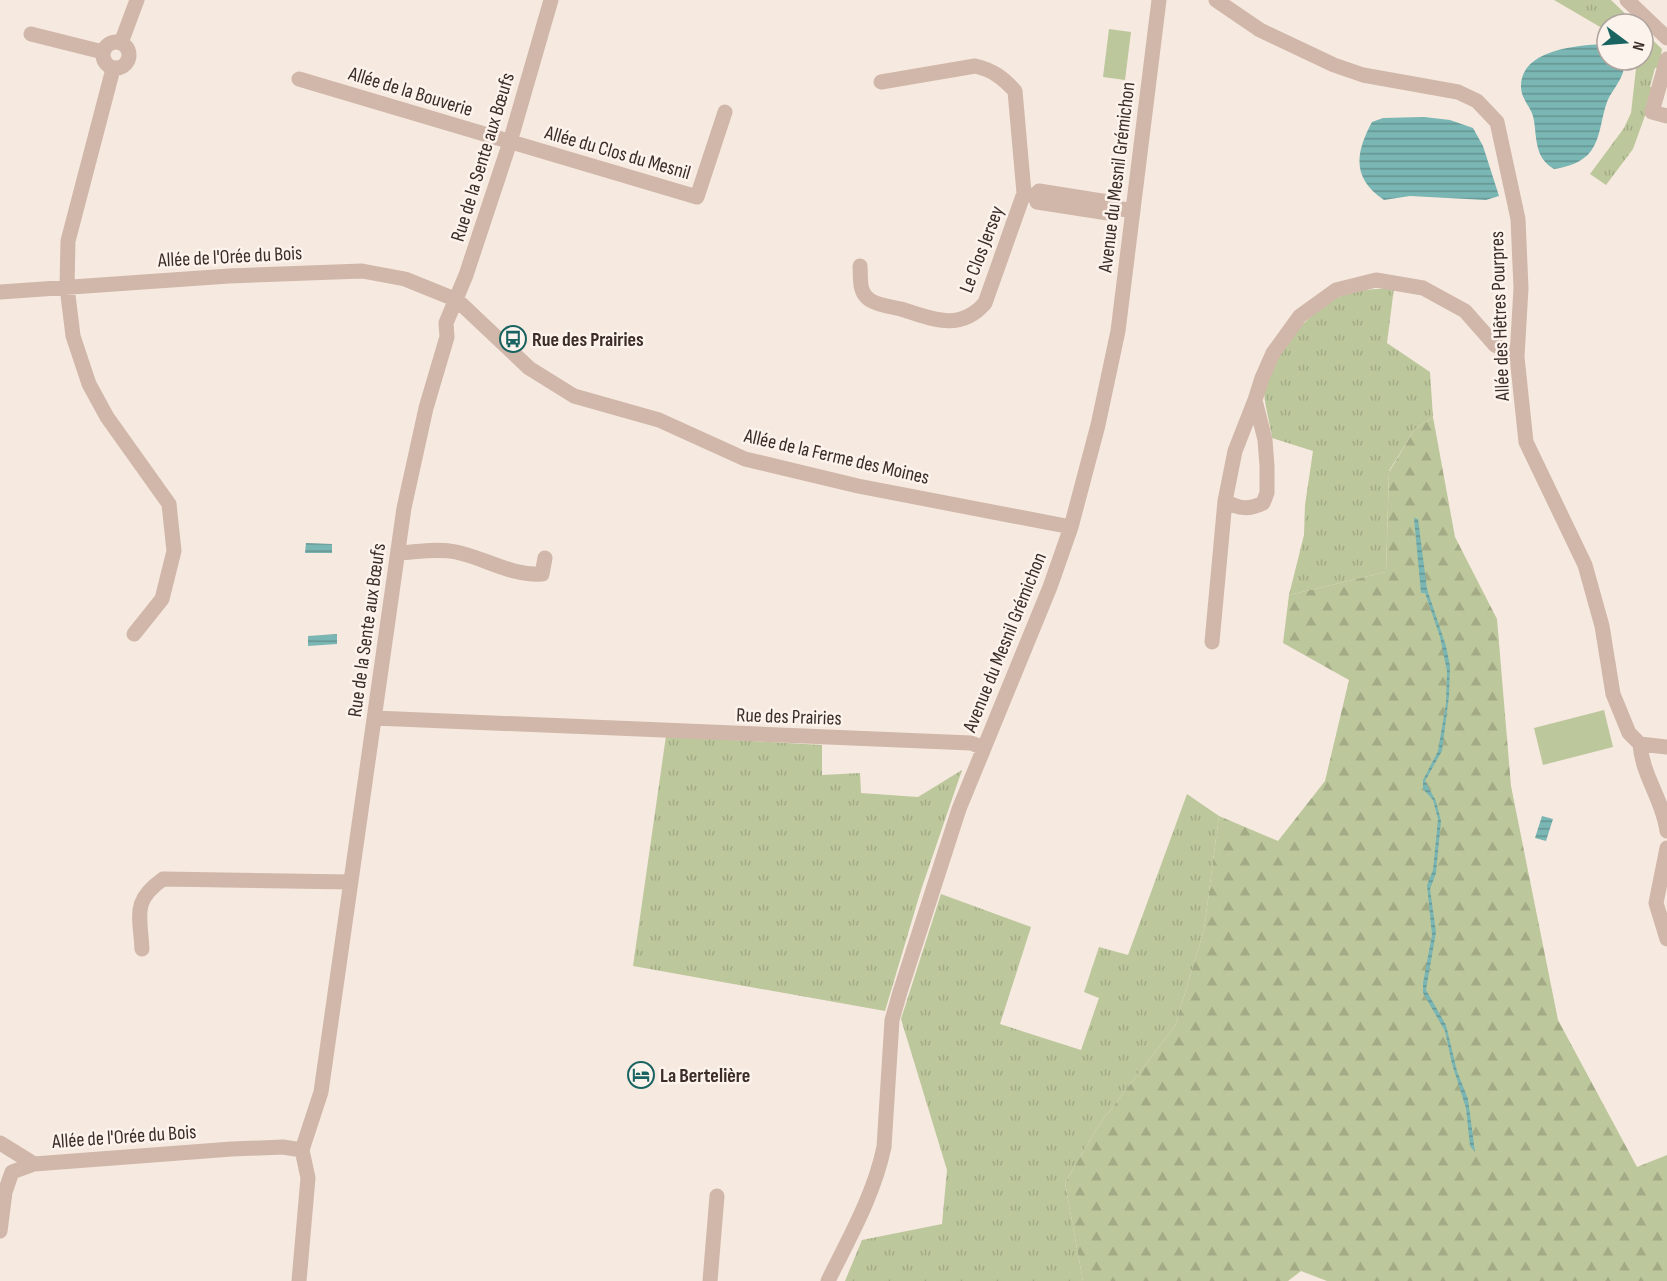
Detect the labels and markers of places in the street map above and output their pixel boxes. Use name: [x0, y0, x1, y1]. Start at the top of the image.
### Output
bus stop icon: Rue des Prairies: [498, 324, 528, 354]
place label: Rue des Prairies: [532, 328, 644, 352]
hotel icon: La Bertelière: [626, 1060, 656, 1090]
place label: La Bertelière: [660, 1064, 750, 1088]

